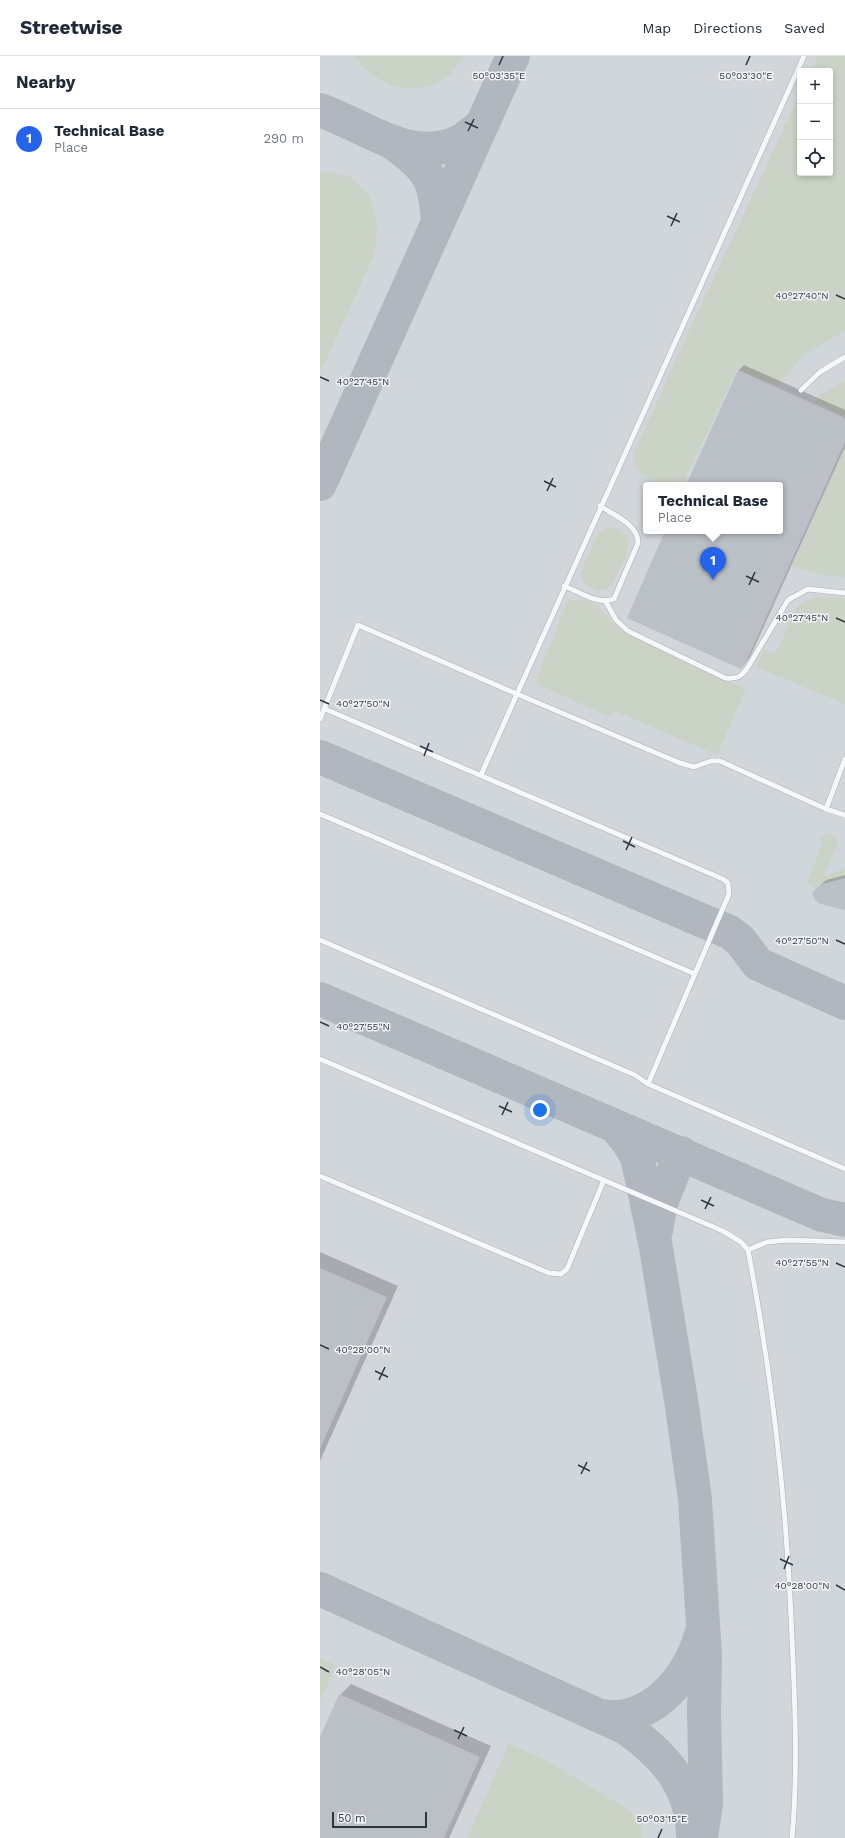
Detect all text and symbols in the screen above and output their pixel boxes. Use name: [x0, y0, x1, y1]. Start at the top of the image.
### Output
text: Streetwise: [20, 16, 123, 39]
text: Map: [643, 20, 671, 36]
text: Directions: [693, 20, 762, 36]
text: Saved: [784, 20, 825, 36]
map controls: [797, 68, 833, 176]
button: +: [797, 68, 833, 104]
text: 50°03'35"E: [473, 70, 525, 81]
text: 50°03'30"E: [719, 70, 773, 81]
text: Nearby: [16, 72, 75, 92]
button: −: [797, 104, 833, 140]
text: Technical Base: [54, 122, 164, 140]
text: 1: [26, 131, 32, 146]
text: 290 m: [263, 131, 304, 146]
text: Place: [54, 140, 88, 155]
button: locate: [797, 140, 833, 176]
text: 40°27'40"N: [775, 290, 829, 301]
text: 40°27'45"N: [337, 376, 389, 387]
popup: [643, 482, 783, 534]
text: Technical Base: [658, 492, 768, 510]
text: Place: [658, 510, 692, 525]
pin: 1: [700, 547, 726, 580]
text: 40°27'45"N: [776, 612, 828, 623]
text: 40°27'50"N: [336, 698, 390, 709]
text: 40°27'50"N: [775, 935, 829, 946]
text: 40°27'55"N: [336, 1021, 390, 1032]
your location: [530, 1100, 550, 1120]
text: 40°27'55"N: [775, 1257, 829, 1268]
text: 40°28'00"N: [335, 1344, 391, 1355]
text: 40°28'00"N: [774, 1580, 830, 1591]
text: 40°28'05"N: [336, 1666, 390, 1677]
scale bar: [332, 1810, 427, 1829]
text: 50 m: [338, 1812, 365, 1825]
text: 50°03'15"E: [637, 1813, 687, 1824]

